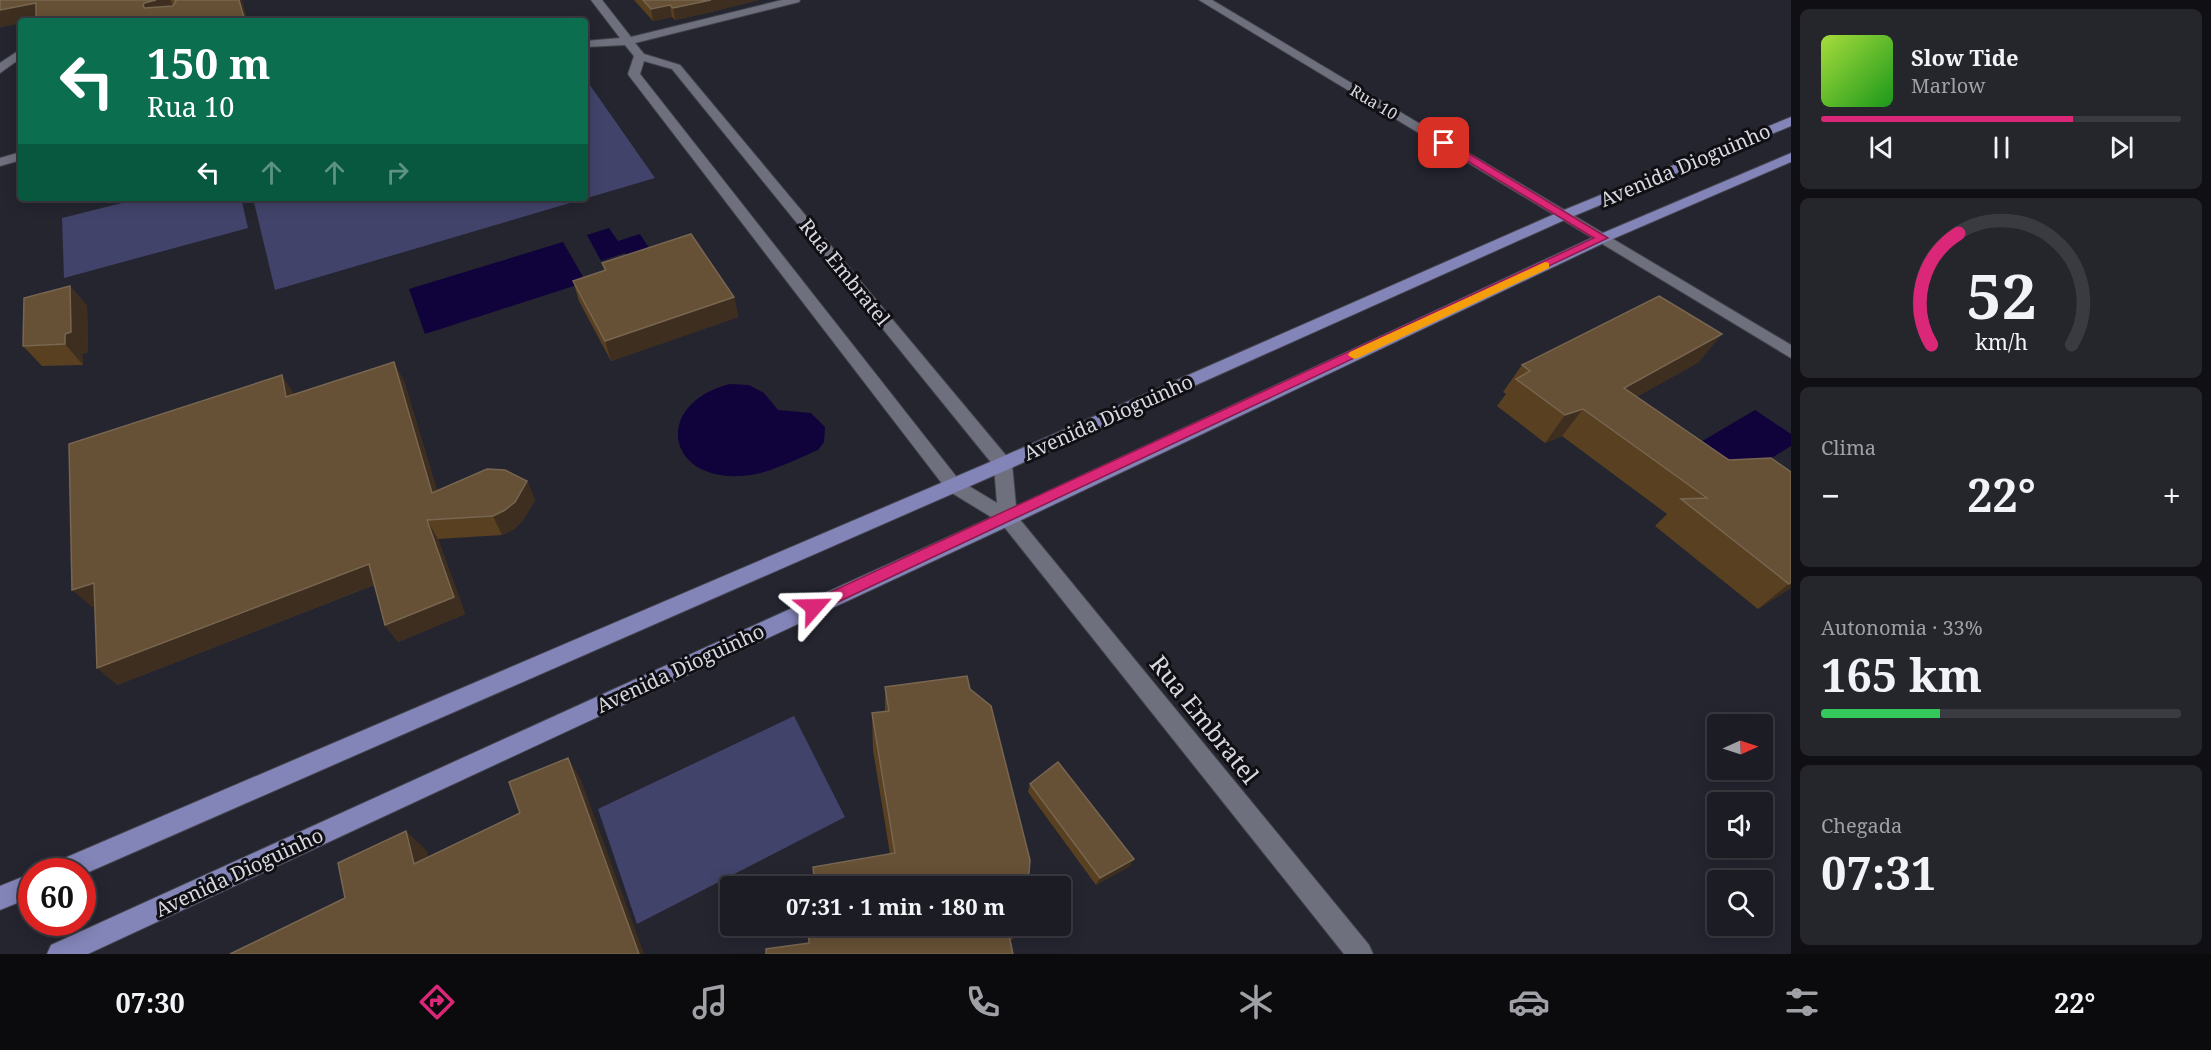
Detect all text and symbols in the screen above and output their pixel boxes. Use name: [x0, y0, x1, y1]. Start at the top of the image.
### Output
text: 150 m: [147, 34, 271, 91]
icon: left: [48, 42, 126, 120]
text: Slow Tide: [1911, 42, 2019, 72]
text: Marlow: [1911, 72, 1985, 99]
street label: Rua 10: [1346, 79, 1402, 125]
text: Rua 10: [147, 88, 234, 125]
pin: [1418, 117, 1469, 168]
street label: Avenida Dioguinho: [1596, 117, 1774, 213]
icon: arrive: [1427, 126, 1460, 159]
icon: previous: [1865, 131, 1898, 164]
icon: pause: [1985, 131, 2018, 164]
icon: next: [2105, 131, 2138, 164]
icon: left: [192, 156, 225, 189]
icon: ahead: [255, 156, 288, 189]
icon: ahead: [318, 156, 351, 189]
icon: right: [381, 156, 414, 189]
street label: Rua Embratel: [794, 213, 896, 331]
text: 52: [1966, 252, 2036, 337]
text: km/h: [1975, 327, 2028, 356]
street label: Avenida Dioguinho: [1019, 368, 1197, 466]
text: Clima: [1821, 434, 1876, 461]
text: 22°: [1967, 464, 2036, 525]
text: −: [1821, 473, 1840, 518]
text: +: [2163, 473, 2181, 518]
position arrow: [782, 575, 846, 639]
text: Autonomia · 33%: [1821, 614, 1983, 641]
street label: Avenida Dioguinho: [592, 617, 768, 719]
text: 165 km: [1821, 644, 1982, 705]
street label: Rua Embratel: [1143, 648, 1267, 790]
north arrow: [1707, 714, 1773, 780]
map controls: [1707, 714, 1773, 936]
button: sound: [1707, 792, 1773, 858]
text: Chegada: [1821, 812, 1902, 839]
street label: Avenida Dioguinho: [151, 821, 327, 923]
text: 07:31: [1821, 842, 1936, 903]
speed limit sign: 60: [18, 858, 96, 936]
button: search: [1707, 870, 1773, 936]
text: 07:31 · 1 min · 180 m: [786, 891, 1005, 921]
icon: directions: [416, 981, 458, 1023]
icon: music: [689, 981, 731, 1023]
icon: phone: [962, 981, 1004, 1023]
icon: climate: [1235, 981, 1277, 1023]
icon: car: [1508, 981, 1550, 1023]
icon: filters: [1781, 981, 1823, 1023]
text: 07:30: [116, 984, 185, 1021]
text: 22°: [2054, 984, 2095, 1021]

